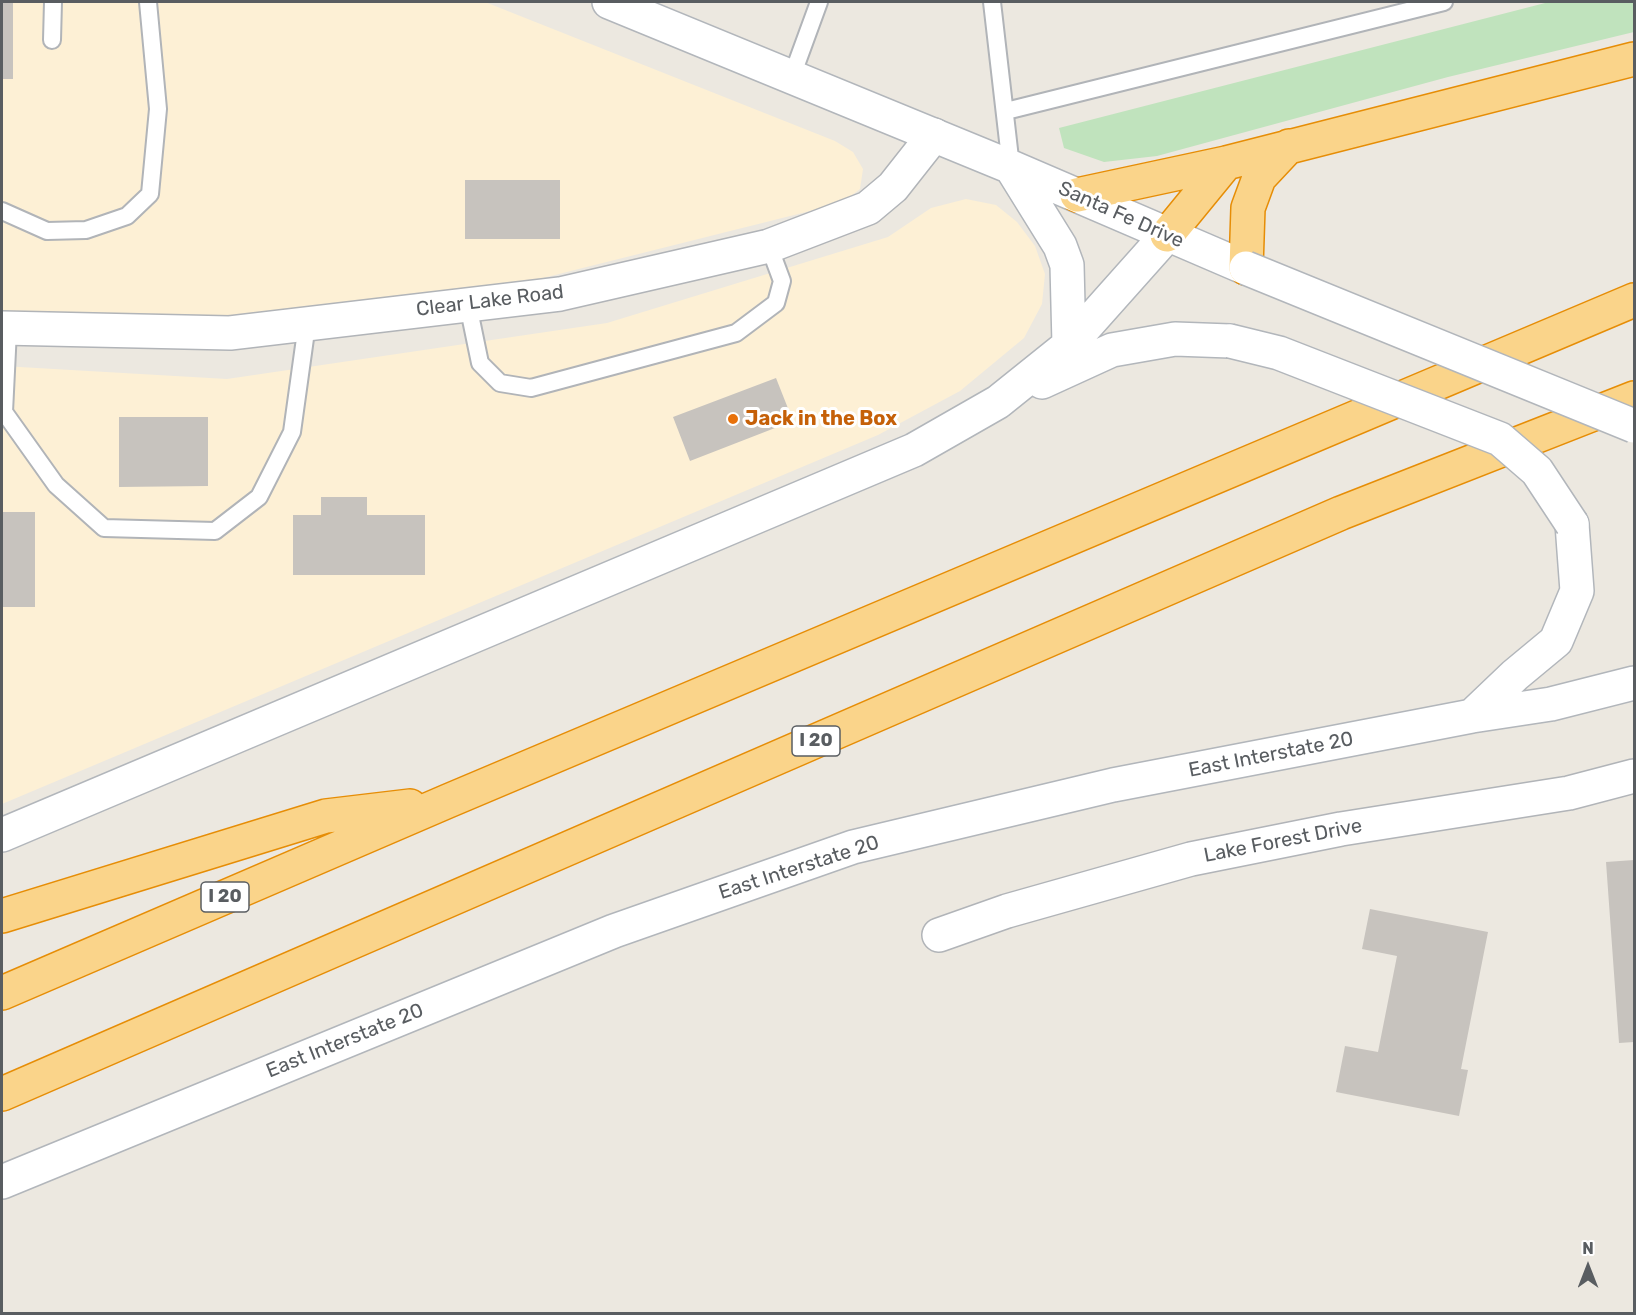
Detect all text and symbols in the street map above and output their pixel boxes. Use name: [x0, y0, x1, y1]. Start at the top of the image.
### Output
street label: Santa Fe Drive: [1055, 177, 1187, 253]
street label: Clear Lake Road: [415, 280, 565, 322]
place label: Jack in the Box: [745, 407, 897, 431]
marker: Jack in the Box: [726, 412, 740, 426]
road number: I 20: [792, 726, 840, 756]
street label: East Interstate 20: [1187, 727, 1355, 783]
street label: Lake Forest Drive: [1202, 814, 1364, 868]
street label: East Interstate 20: [716, 831, 882, 905]
road number: I 20: [201, 882, 249, 912]
street label: East Interstate 20: [263, 999, 427, 1083]
north arrow: [1558, 1237, 1618, 1297]
text: N: [1582, 1239, 1594, 1258]

